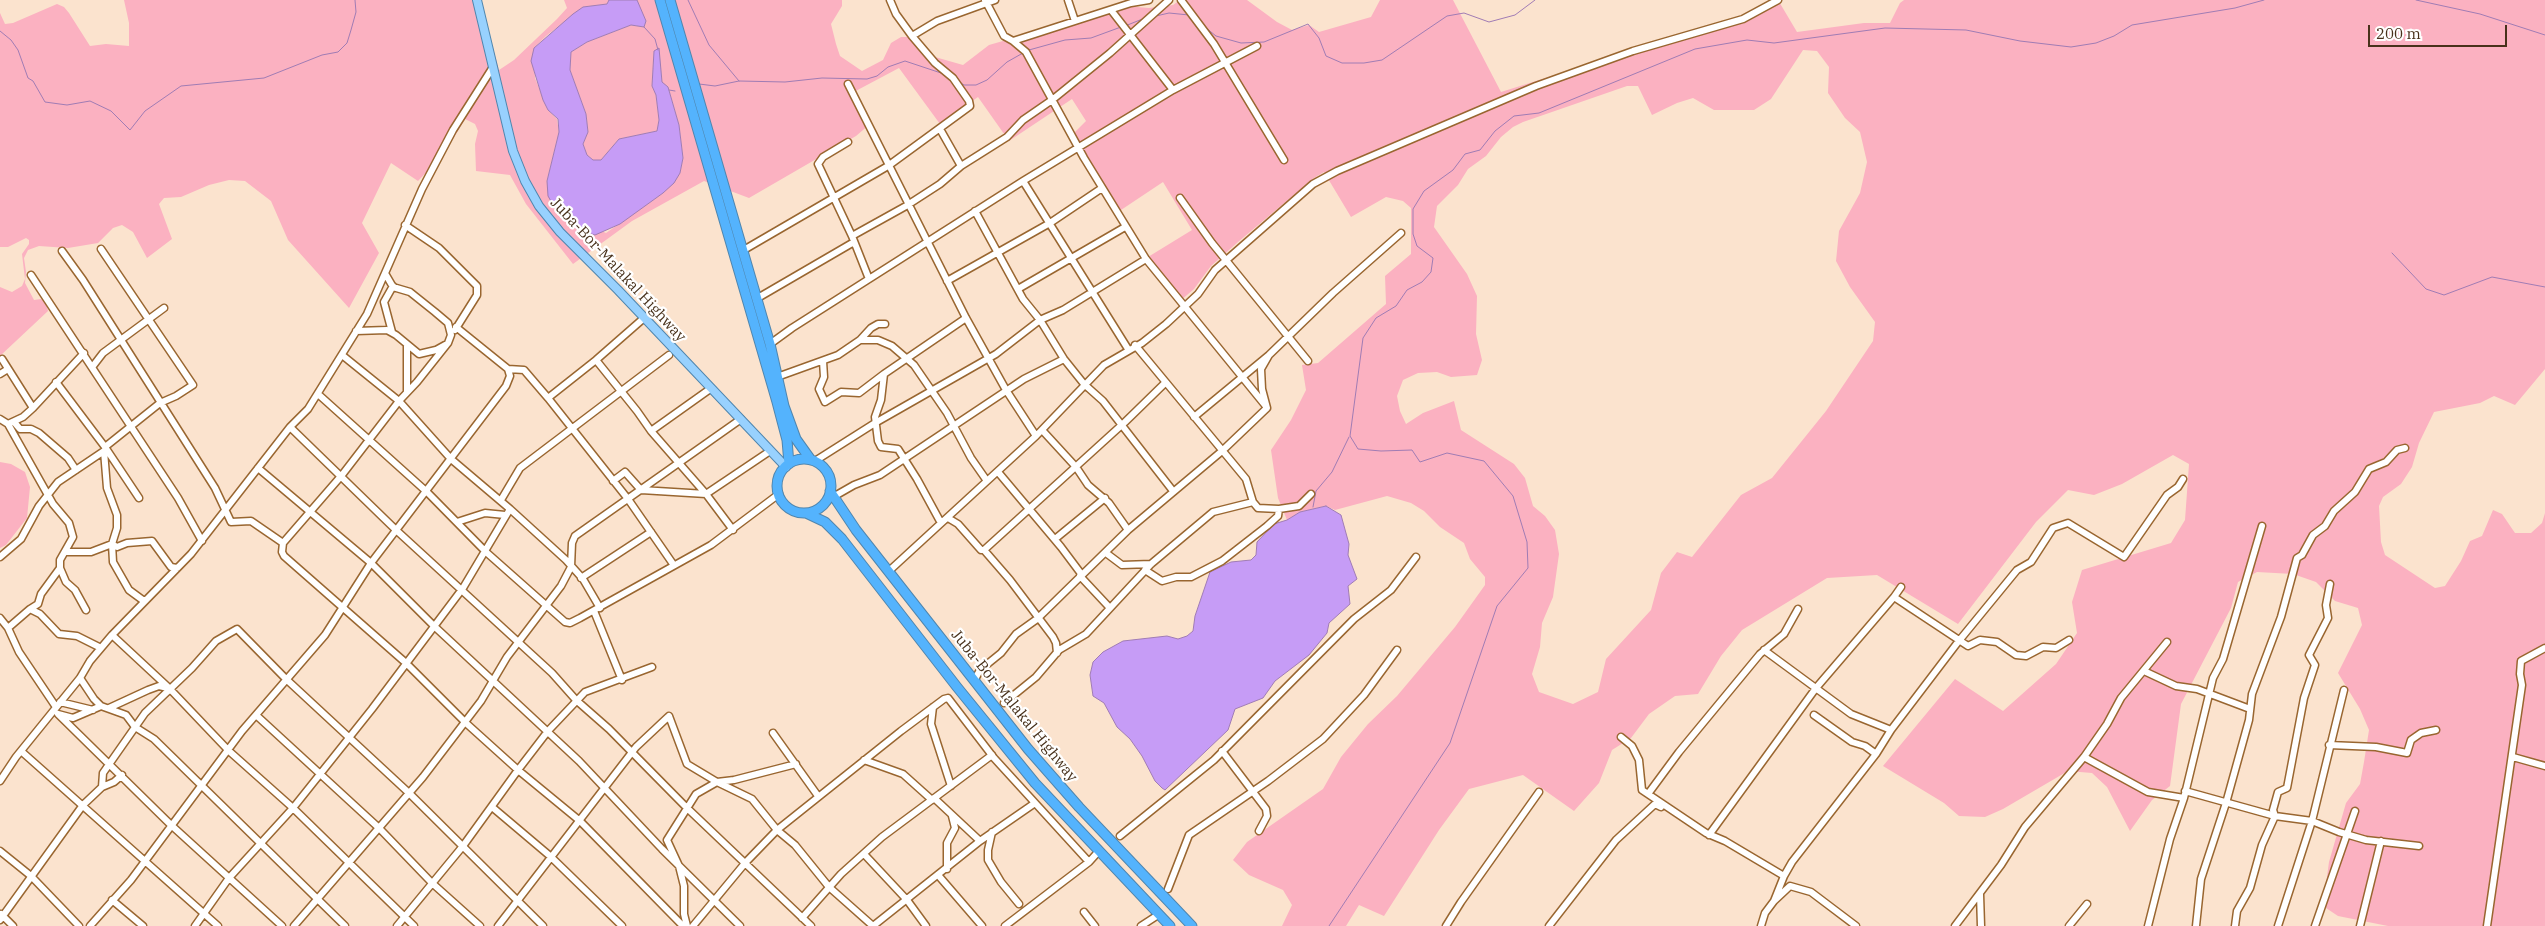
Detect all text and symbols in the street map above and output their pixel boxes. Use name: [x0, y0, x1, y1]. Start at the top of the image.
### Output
scale bar: [2370, 15, 2509, 47]
text: 200 m: [2376, 24, 2421, 43]
street label: Juba-Bor-Malakal Highway: [546, 194, 690, 346]
street label: Juba-Bor-Malakal Highway: [947, 626, 1081, 786]

